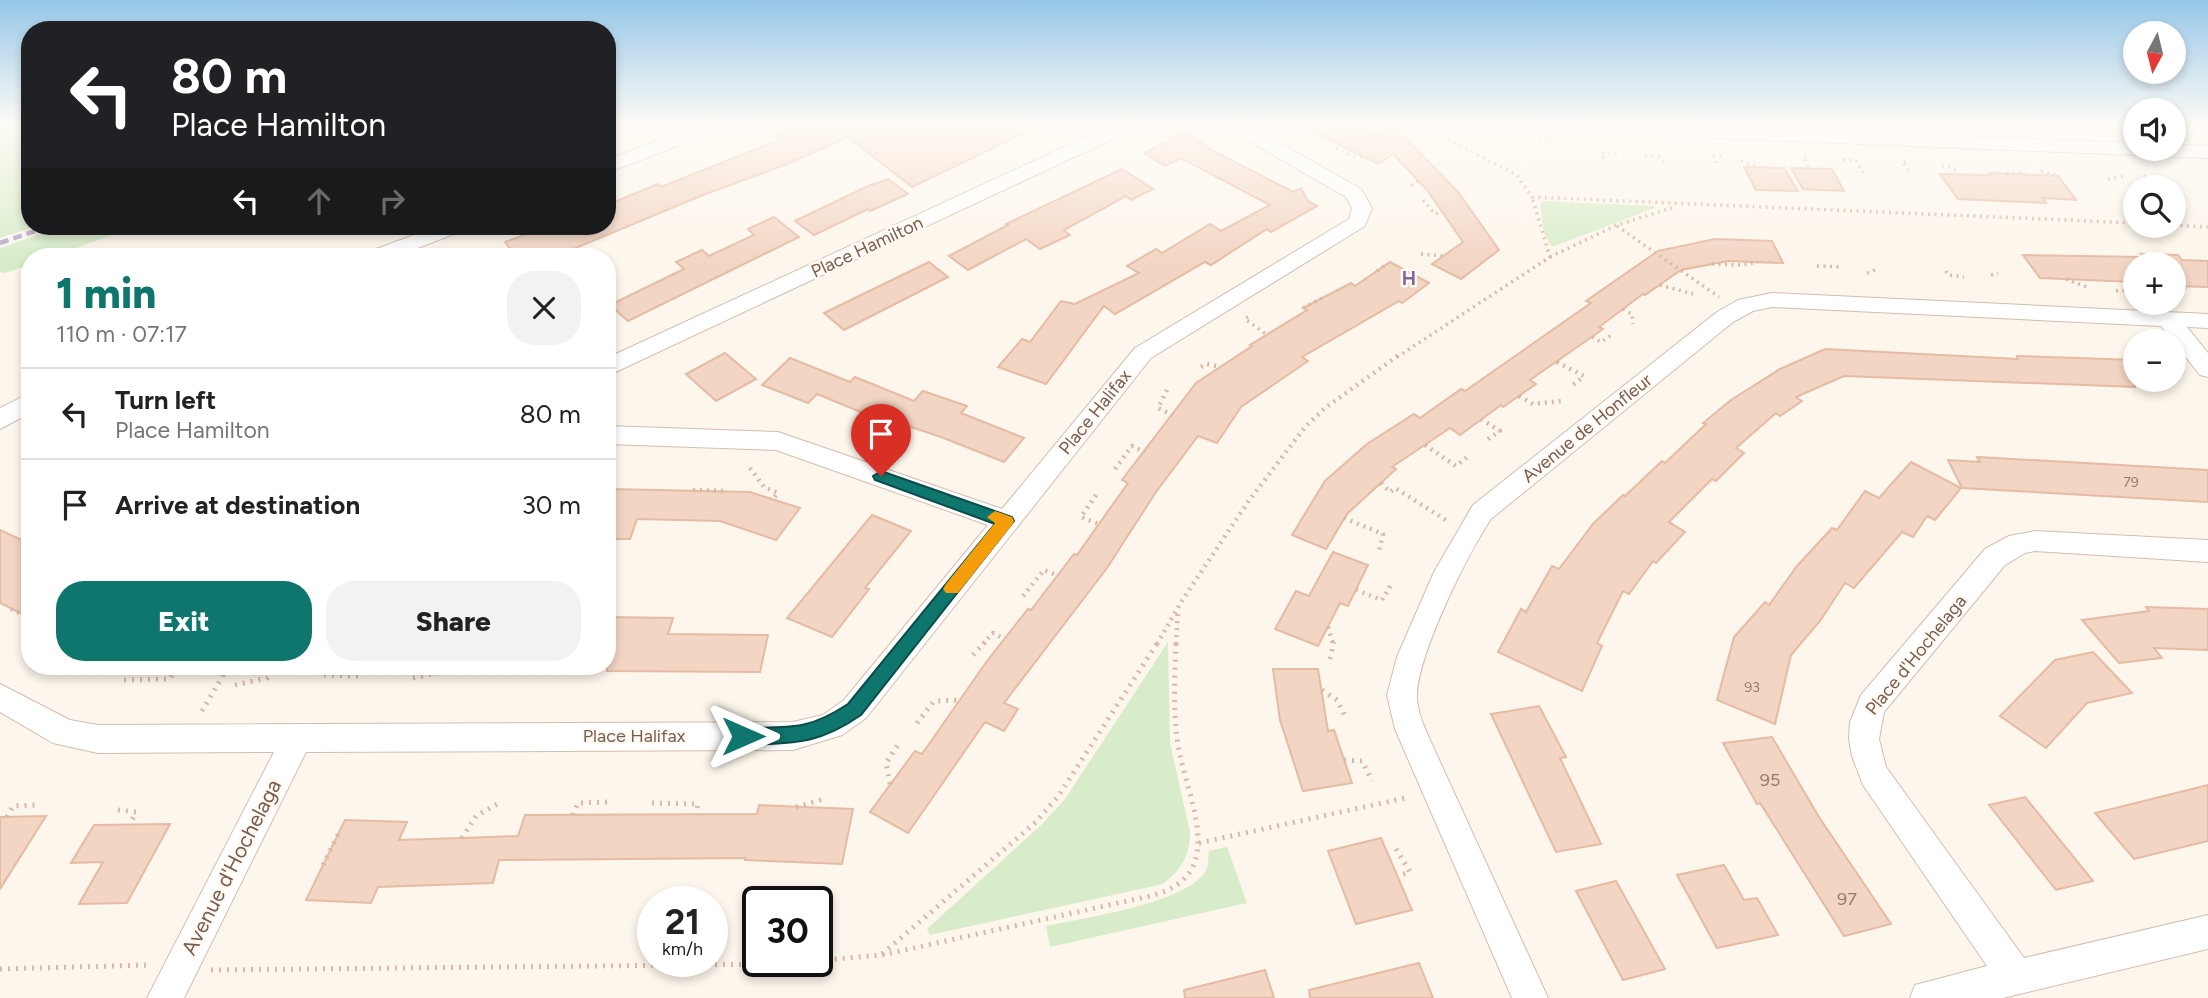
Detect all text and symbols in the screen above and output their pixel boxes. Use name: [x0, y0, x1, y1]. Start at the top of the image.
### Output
north arrow: [2123, 21, 2186, 84]
map controls: [2123, 21, 2186, 392]
text: 80 m: [171, 46, 287, 105]
icon: left: [56, 49, 147, 140]
button: sound: [2123, 98, 2186, 161]
text: Place Hamilton: [171, 106, 386, 144]
button: search: [2123, 175, 2186, 238]
icon: left: [227, 182, 265, 220]
icon: ahead: [300, 182, 338, 220]
icon: right: [373, 182, 411, 220]
street label: Place Hamilton: [808, 211, 926, 283]
button: +: [2123, 252, 2186, 315]
district label: H: [1402, 267, 1416, 290]
text: 1 min: [56, 268, 156, 319]
button: close: [507, 271, 581, 345]
text: 110 m · 07:17: [56, 320, 187, 348]
button: −: [2123, 329, 2186, 392]
street label: Place Halifax: [1054, 365, 1136, 459]
street label: Avenue de Honfleur: [1518, 369, 1656, 487]
text: Turn left: [115, 384, 216, 416]
icon: left: [56, 395, 94, 433]
text: 80 m: [520, 398, 581, 430]
pin: [851, 404, 911, 476]
icon: arrive: [862, 415, 900, 453]
text: Place Hamilton: [115, 416, 270, 444]
house number: 79: [2123, 474, 2139, 491]
icon: arrive: [56, 486, 94, 524]
text: Arrive at destination: [115, 489, 360, 521]
text: 30 m: [522, 489, 581, 521]
button: Exit: [56, 581, 312, 661]
button: Share: [326, 581, 581, 661]
street label: Place d'Hochelaga: [1861, 590, 1971, 720]
house number: 93: [1744, 679, 1760, 696]
position arrow: [706, 699, 780, 773]
street label: Place Halifax: [583, 725, 686, 747]
house number: 95: [1760, 769, 1780, 791]
street label: Avenue d'Hochelaga: [176, 775, 286, 959]
speed limit sign: 30: [742, 886, 833, 977]
house number: 97: [1837, 888, 1857, 910]
text: 21: [665, 901, 700, 943]
text: km/h: [662, 938, 703, 960]

